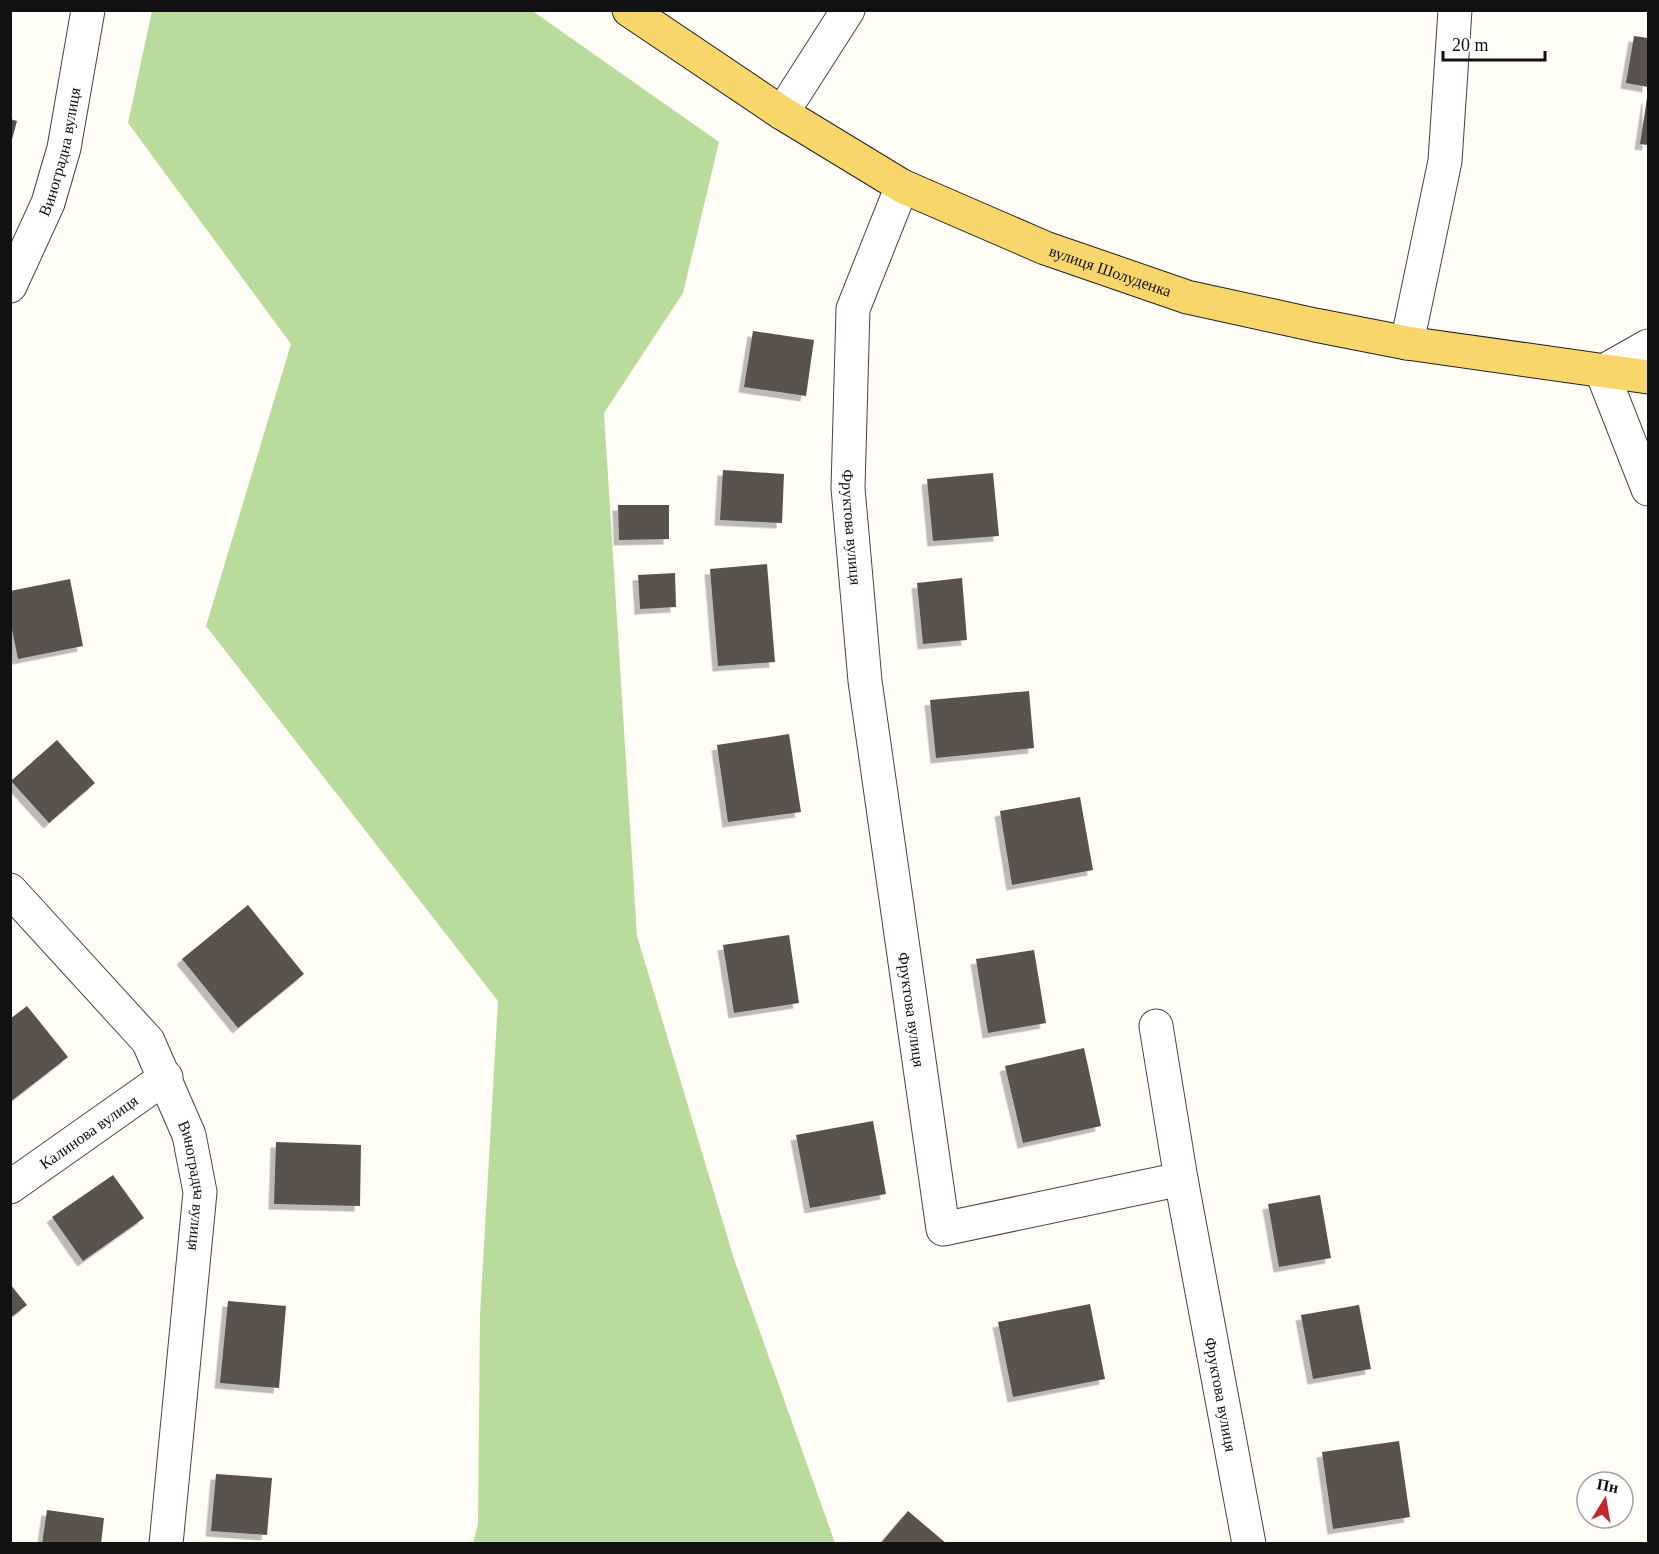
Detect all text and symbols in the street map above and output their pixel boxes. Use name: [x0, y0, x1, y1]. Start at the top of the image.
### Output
scale bar: [1443, 24, 1545, 62]
text: 20 m: [1452, 35, 1489, 55]
street label: Виноградна вулиця: [35, 85, 83, 219]
street label: вулиця Шолуденка: [1047, 242, 1174, 300]
street label: Фруктова вулиця: [838, 469, 865, 587]
street label: Фруктова вулиця: [895, 951, 928, 1069]
street label: Калинова вулиця: [36, 1091, 141, 1172]
street label: Виноградна вулиця: [175, 1118, 209, 1252]
street label: Фруктова вулиця: [1202, 1336, 1240, 1454]
north arrow: [1575, 1470, 1635, 1530]
text: Пн: [1596, 1475, 1620, 1496]

